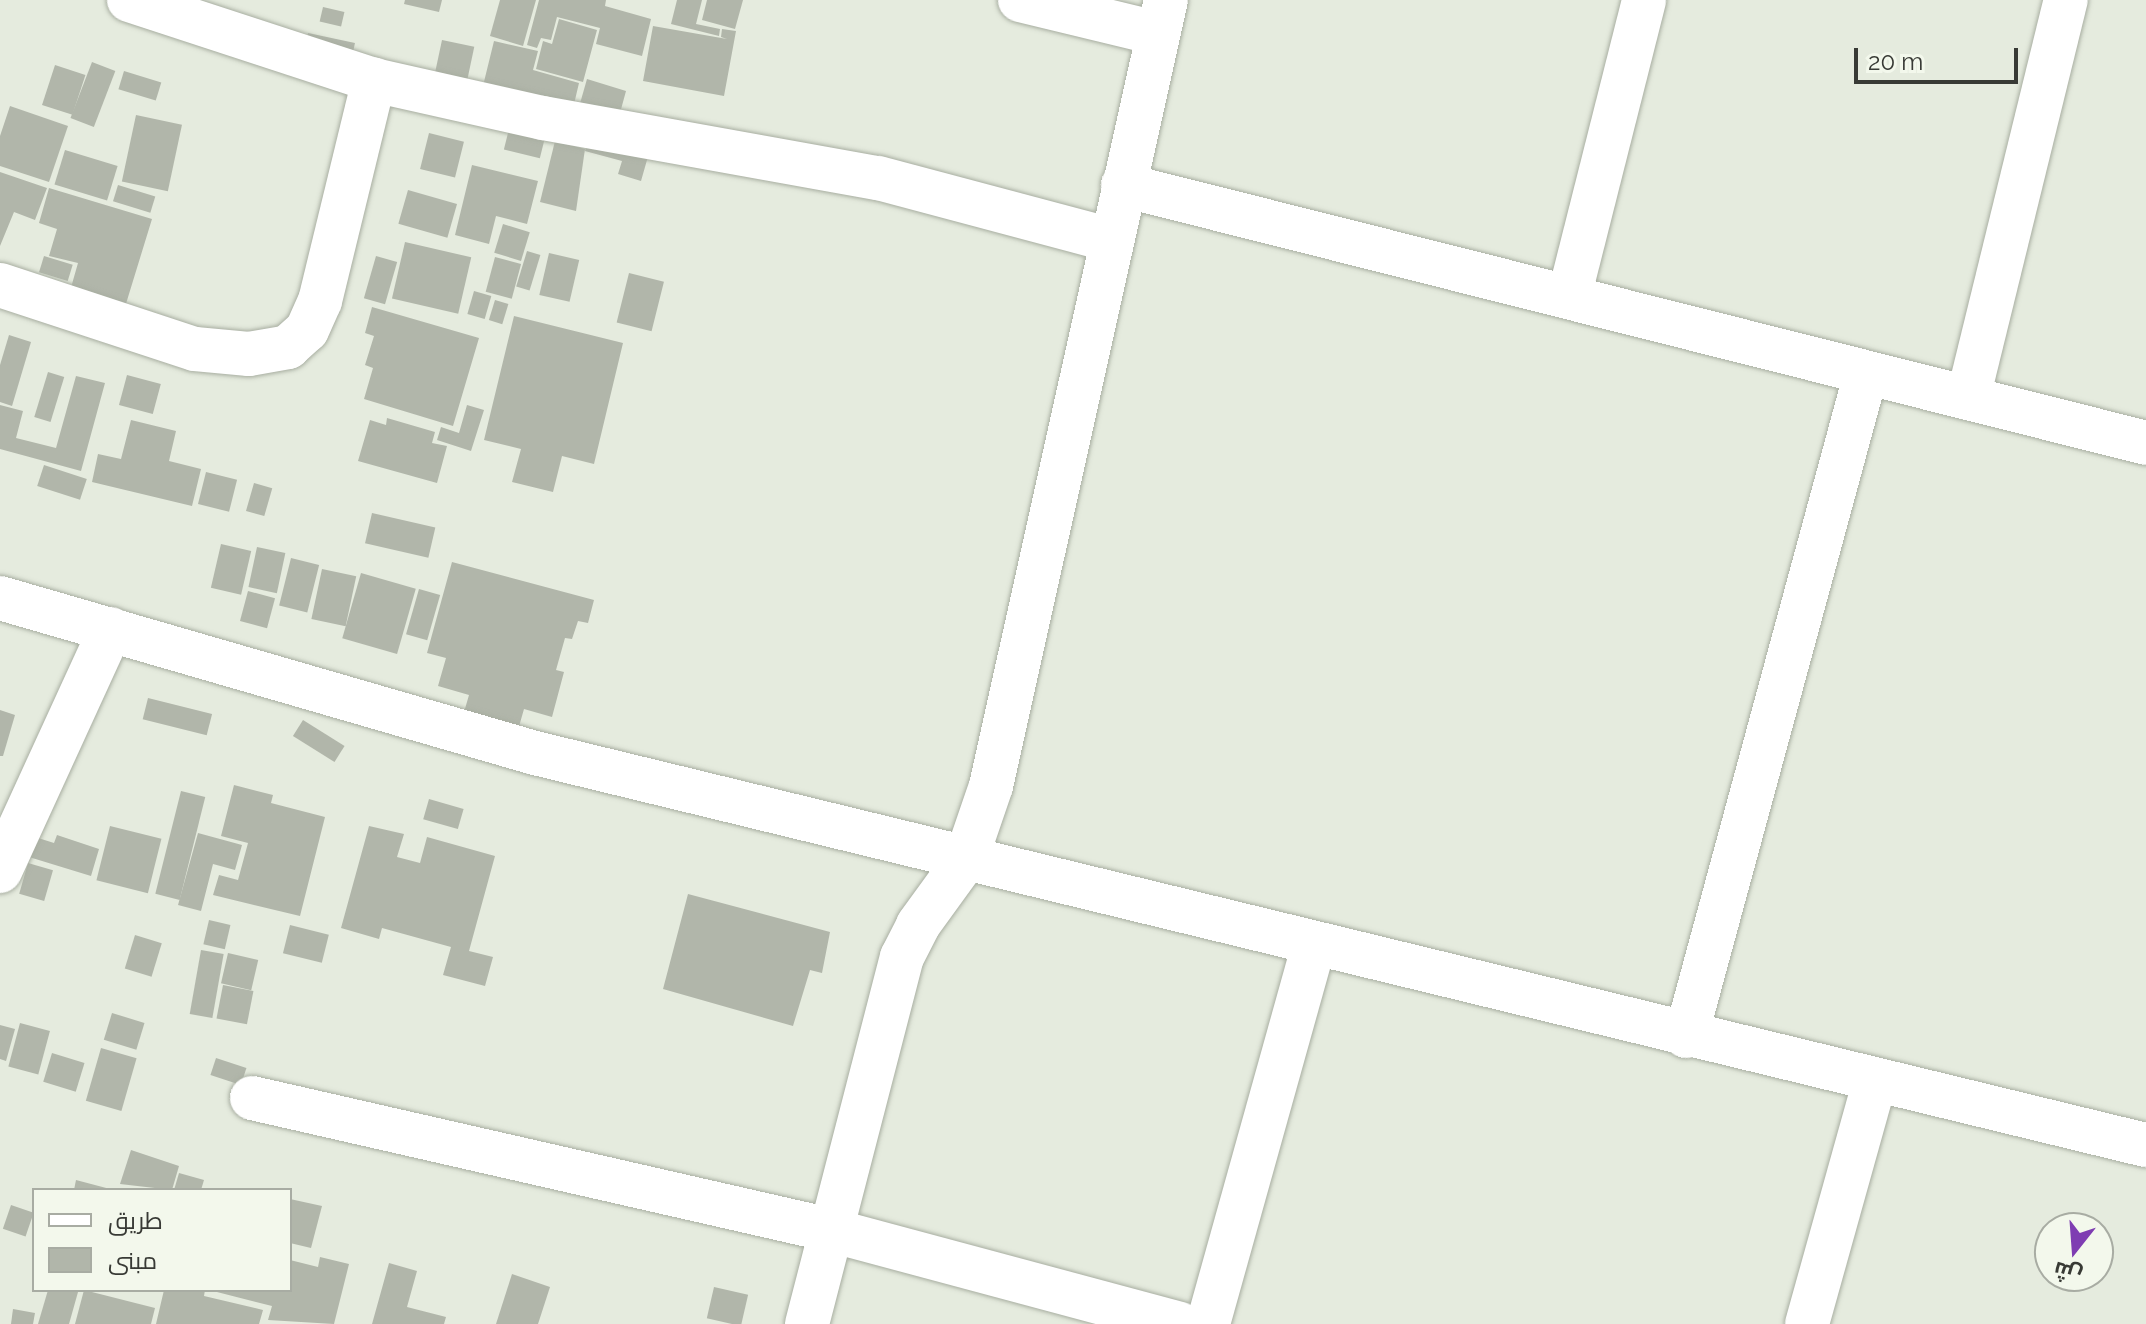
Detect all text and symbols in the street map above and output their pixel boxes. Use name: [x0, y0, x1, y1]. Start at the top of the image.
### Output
scale bar: [1858, 32, 2022, 82]
text: 20 m: [1868, 47, 1923, 76]
legend: [32, 1188, 292, 1292]
text: طريق: [108, 1206, 163, 1235]
north arrow: [2034, 1212, 2114, 1292]
text: مبنى: [108, 1246, 157, 1275]
text: ش: [2050, 1256, 2085, 1290]

